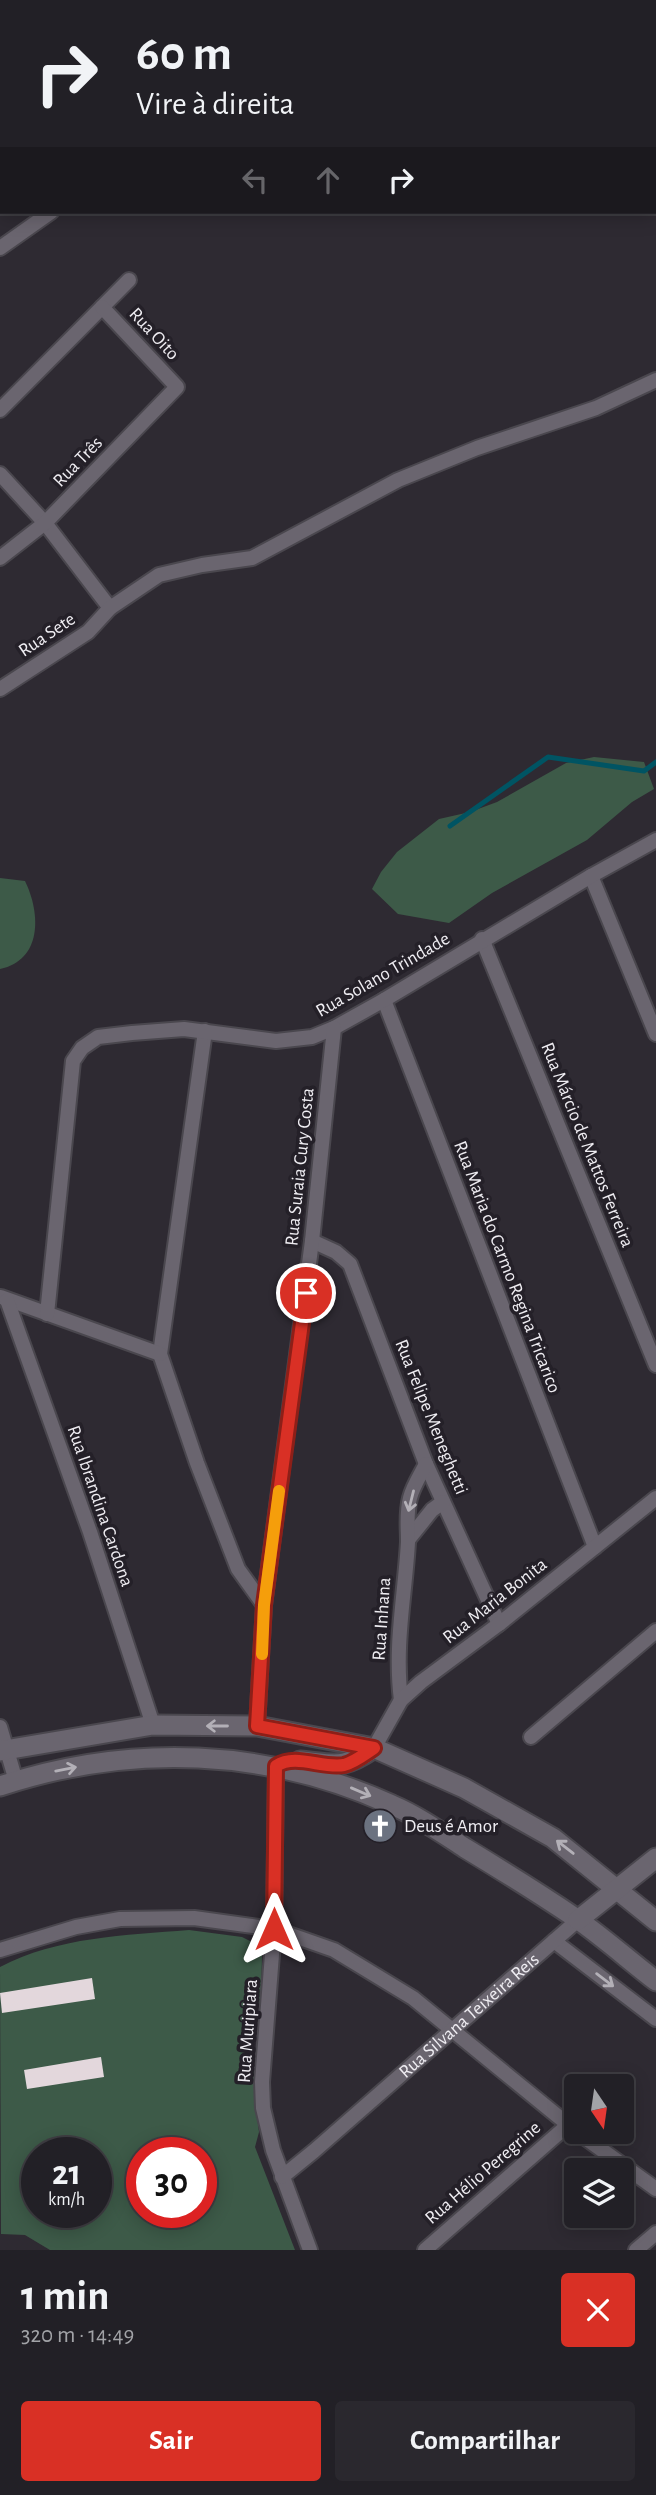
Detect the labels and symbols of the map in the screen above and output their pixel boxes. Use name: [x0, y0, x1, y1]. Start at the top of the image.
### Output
street label: Rua Oito: [125, 304, 183, 364]
street label: Rua Três: [50, 433, 106, 491]
street label: Rua Sete: [15, 609, 79, 661]
street label: Rua Solano Trindade: [313, 929, 453, 1021]
street label: Rua Márcio de Mattos Ferreira: [537, 1040, 637, 1250]
street label: Rua Suraia Cury Costa: [282, 1087, 318, 1247]
street label: Rua Maria do Carmo Regina Tricarico: [450, 1138, 564, 1396]
pin: [276, 1263, 336, 1323]
street label: Rua Felipe Meneghetti: [391, 1337, 471, 1497]
street label: Rua Ibrandina Cardona: [63, 1423, 137, 1589]
one-way arrow: [404, 1489, 417, 1511]
street label: Rua Maria Bonita: [439, 1555, 551, 1647]
street label: Rua Inhana: [370, 1576, 394, 1661]
one-way arrow: [206, 1719, 229, 1733]
one-way arrow: [54, 1761, 77, 1775]
one-way arrow: [350, 1787, 372, 1800]
church icon: Deus é Amor: [361, 1807, 399, 1845]
place label: Deus é Amor: [404, 1817, 498, 1836]
one-way arrow: [556, 1840, 575, 1855]
position arrow: [237, 1892, 311, 1966]
street label: Rua Silvana Teixeira Reis: [395, 1949, 542, 2082]
one-way arrow: [595, 1973, 614, 1988]
street label: Rua Muripiara: [235, 1978, 261, 2084]
north arrow: [564, 2074, 634, 2144]
street label: Rua Hélio Peregrine: [422, 2118, 544, 2228]
speed limit sign: 30: [126, 2137, 217, 2228]

